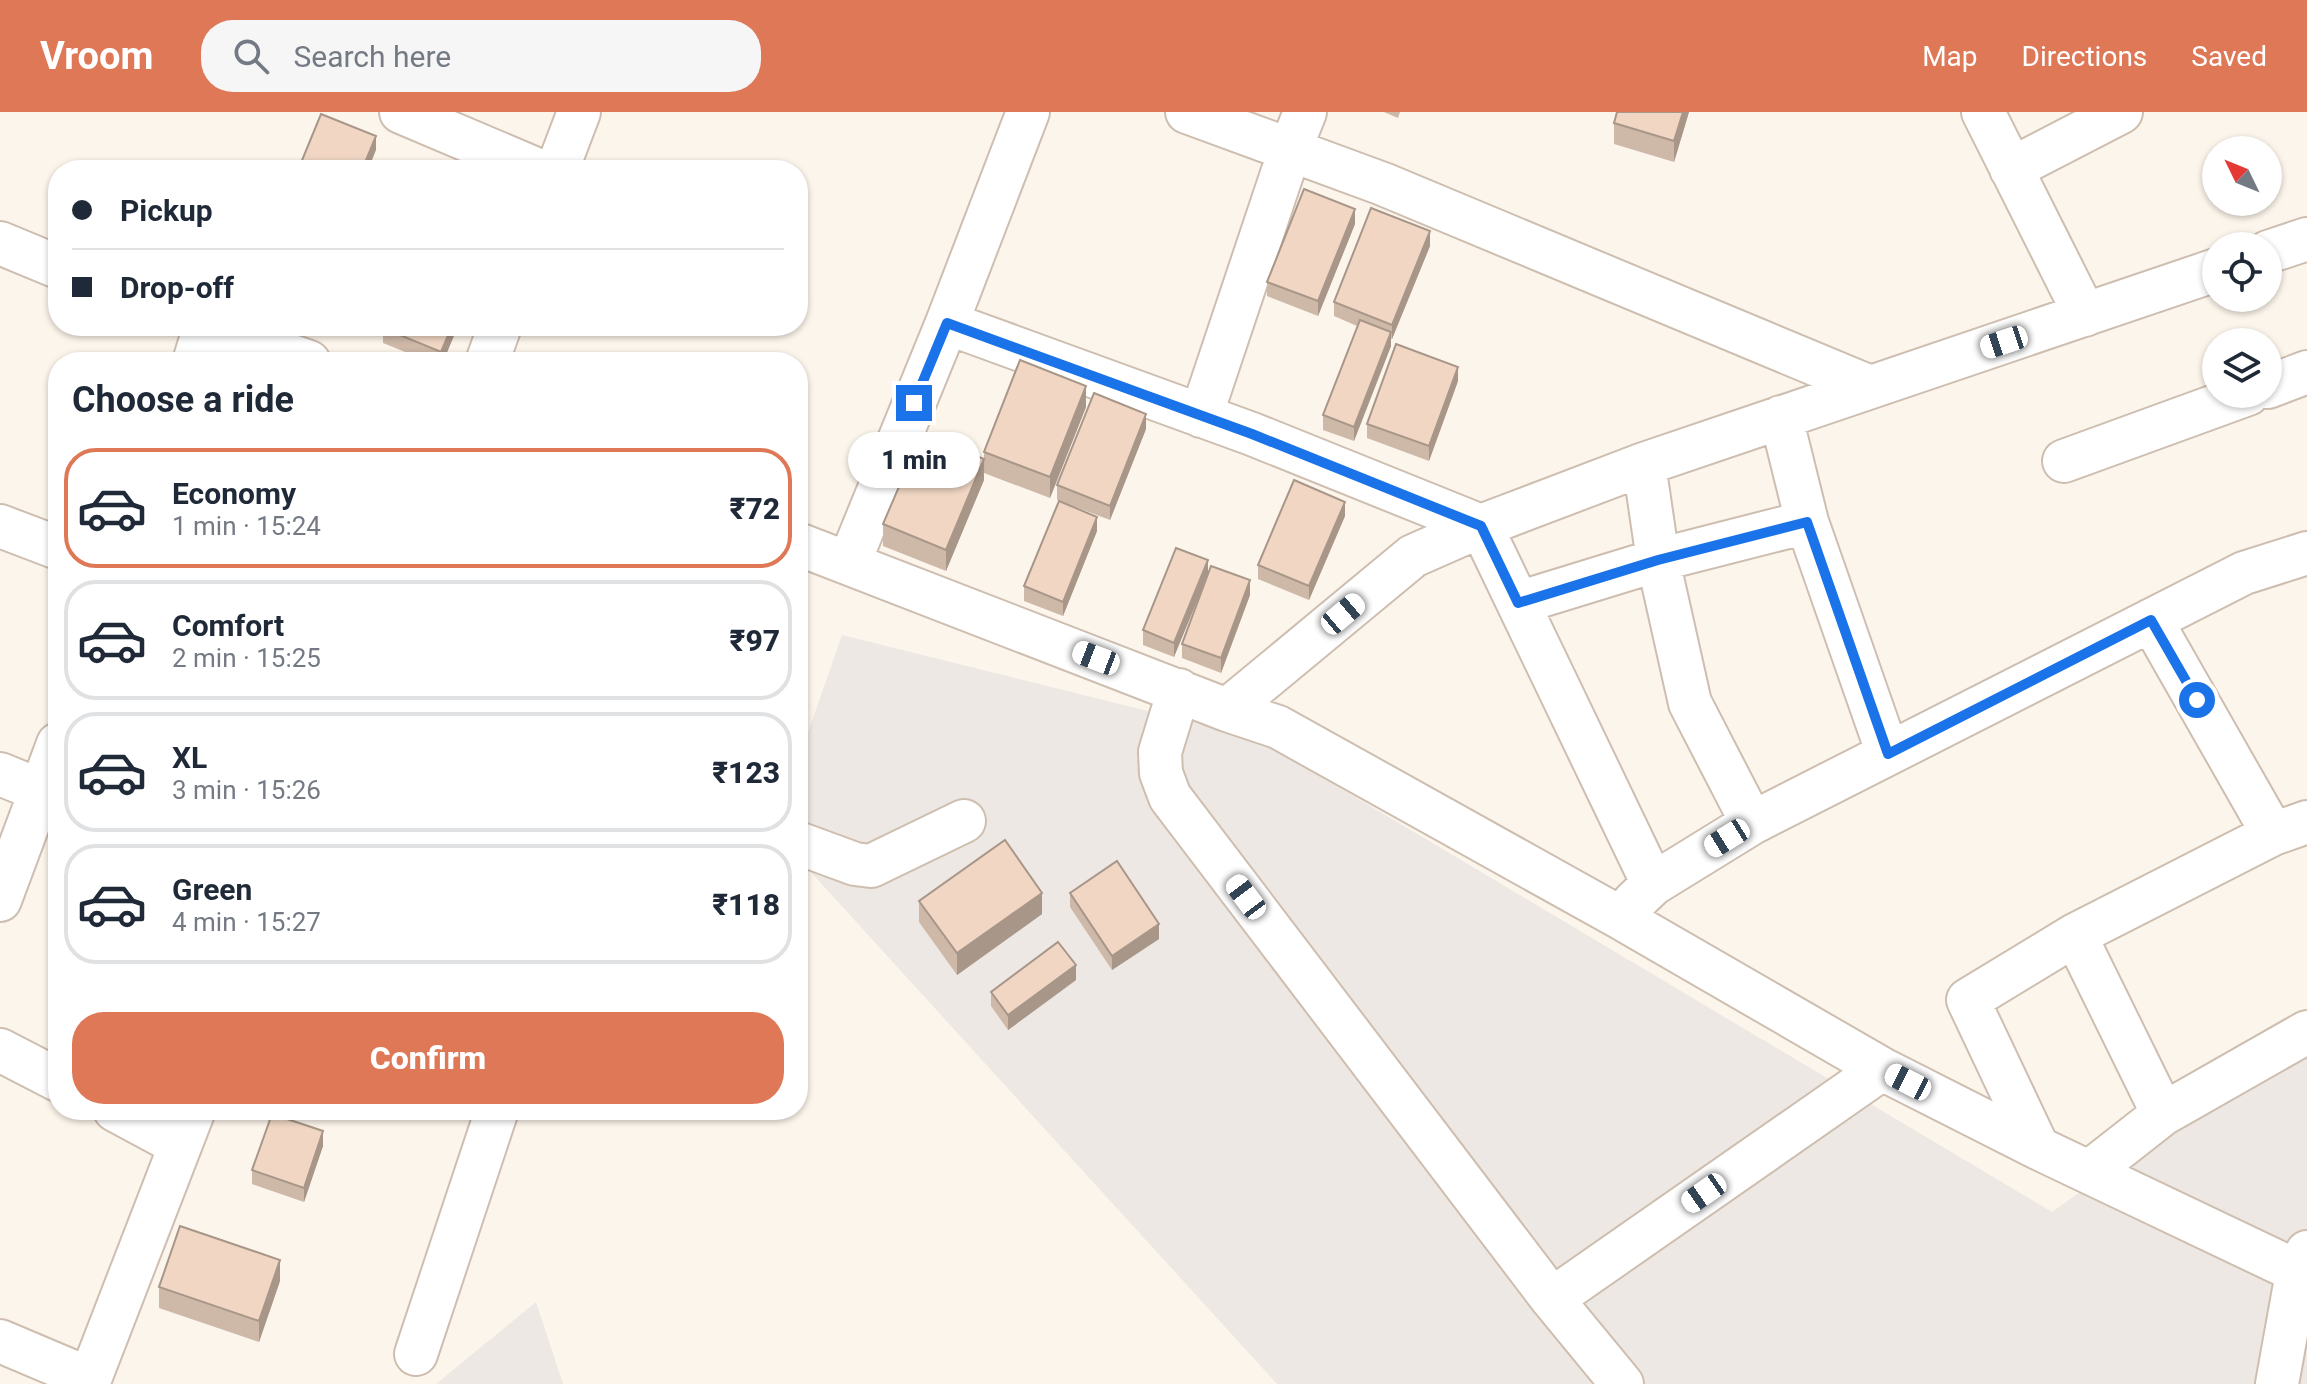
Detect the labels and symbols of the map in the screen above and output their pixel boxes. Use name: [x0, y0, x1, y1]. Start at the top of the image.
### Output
north arrow: [2202, 136, 2282, 216]
car: [1977, 323, 2031, 361]
route end: [896, 385, 932, 421]
callout: 1 min: [848, 431, 980, 487]
car: [1317, 589, 1369, 639]
car: [1069, 638, 1123, 678]
route start: [2179, 682, 2215, 718]
car: [1700, 815, 1754, 861]
car: [1222, 871, 1270, 923]
car: [1881, 1060, 1935, 1104]
car: [1677, 1169, 1731, 1217]

